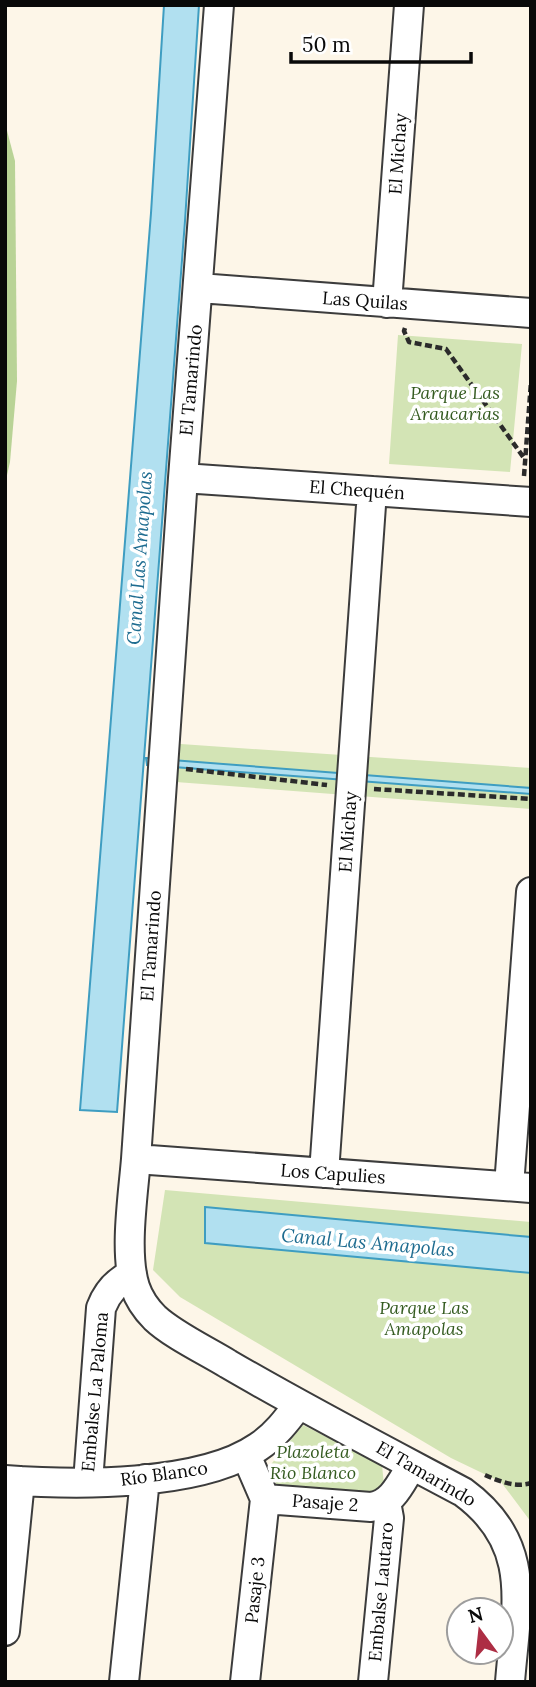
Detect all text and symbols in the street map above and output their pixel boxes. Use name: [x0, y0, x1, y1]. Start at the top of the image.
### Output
scale bar: [291, 21, 471, 65]
text: 50 m: [302, 31, 351, 58]
street label: El Michay: [383, 112, 412, 195]
street label: Las Quilas: [321, 286, 409, 315]
street label: El Tamarindo: [174, 323, 207, 437]
park label: Parque Las Araucarias: [409, 381, 500, 425]
water label: Canal Las Amapolas: [121, 470, 157, 646]
street label: El Chequén: [309, 475, 406, 504]
street label: El Michay: [333, 790, 362, 873]
street label: El Tamarindo: [135, 889, 166, 1002]
street label: Los Capulies: [280, 1158, 386, 1189]
water label: Canal Las Amapolas: [280, 1222, 456, 1262]
park label: Parque Las Amapolas: [379, 1296, 469, 1340]
street label: Embalse La Paloma: [76, 1311, 113, 1473]
street label: El Tamarindo: [372, 1436, 480, 1511]
park label: Plazoleta Rio Blanco: [270, 1440, 356, 1484]
street label: Río Blanco: [119, 1456, 209, 1491]
street label: Pasaje 2: [291, 1489, 359, 1516]
street label: Embalse Lautaro: [363, 1521, 398, 1663]
street label: Pasaje 3: [240, 1555, 269, 1624]
north arrow: [445, 1596, 515, 1666]
text: N: [465, 1601, 486, 1628]

